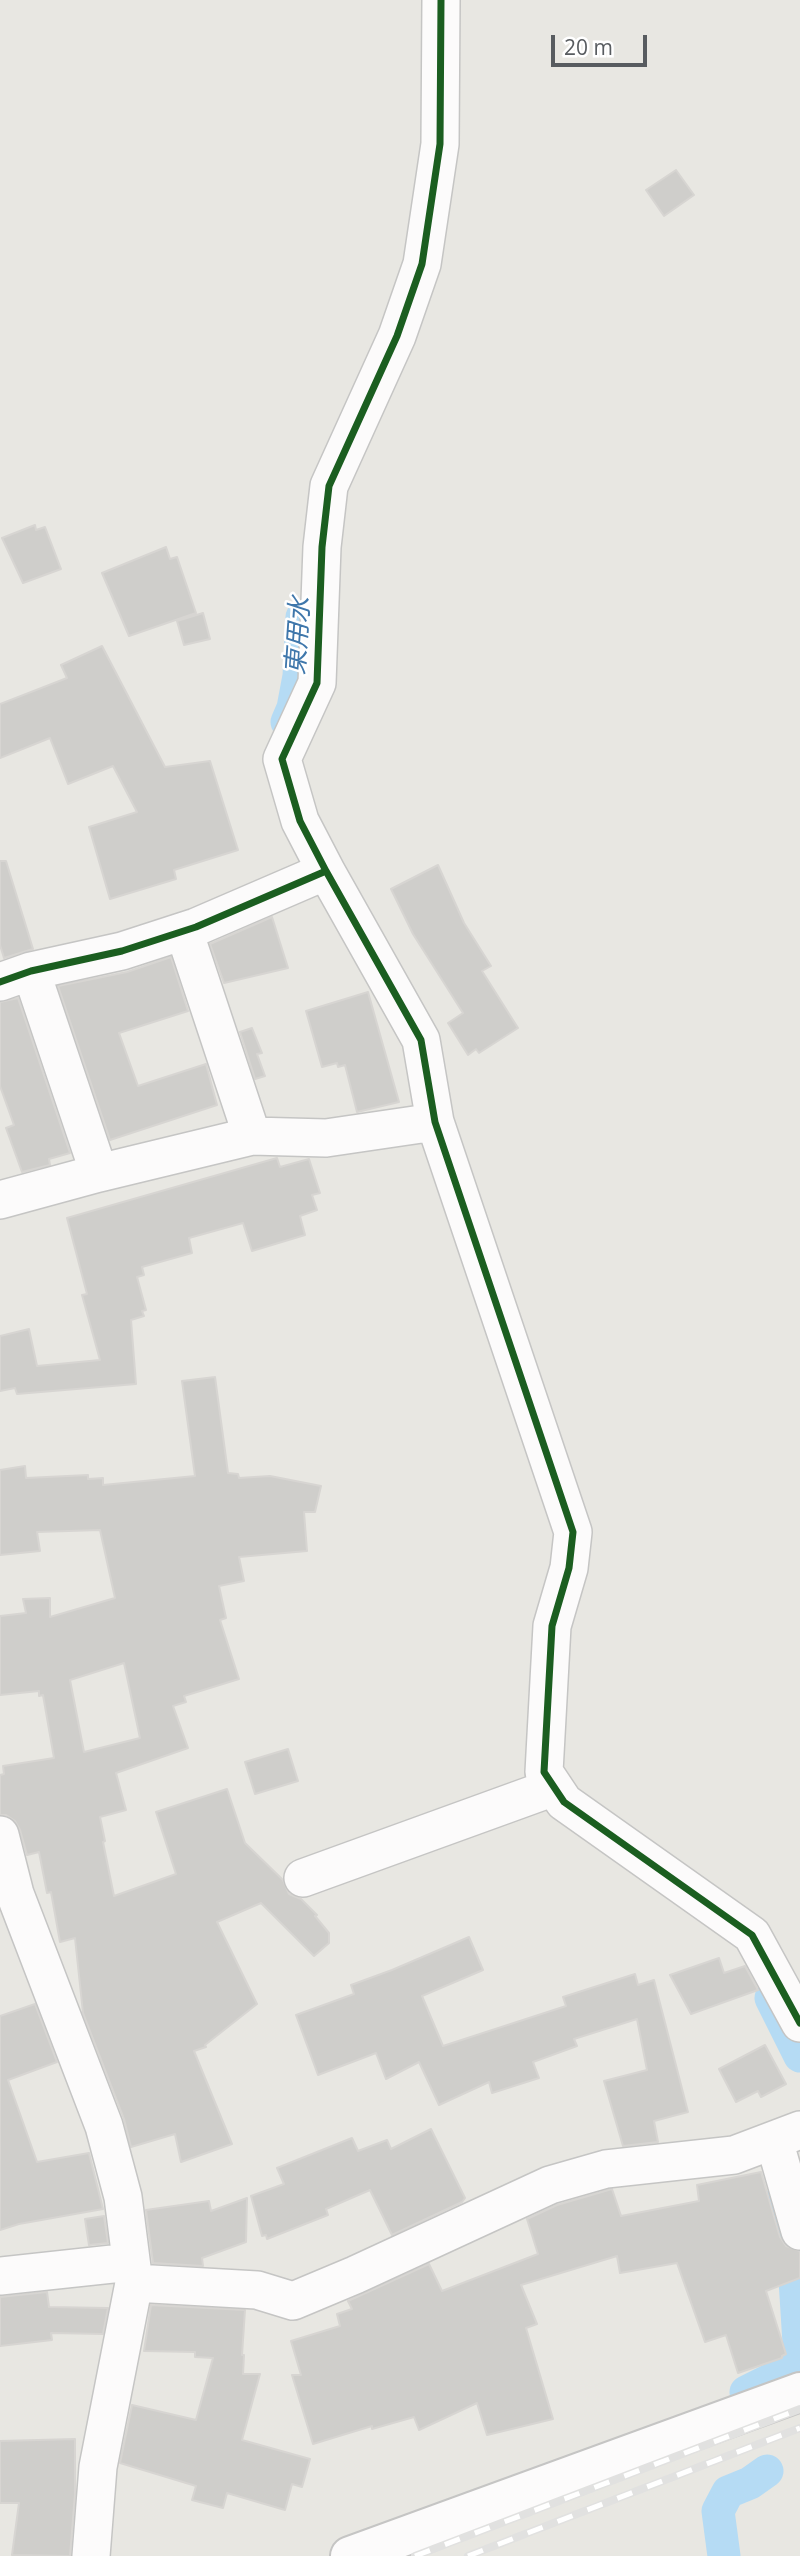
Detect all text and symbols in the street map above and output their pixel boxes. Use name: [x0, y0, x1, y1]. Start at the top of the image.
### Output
scale bar: [555, 21, 651, 65]
text: 20 m: [564, 33, 613, 61]
water label: 東用水: [281, 596, 317, 676]

